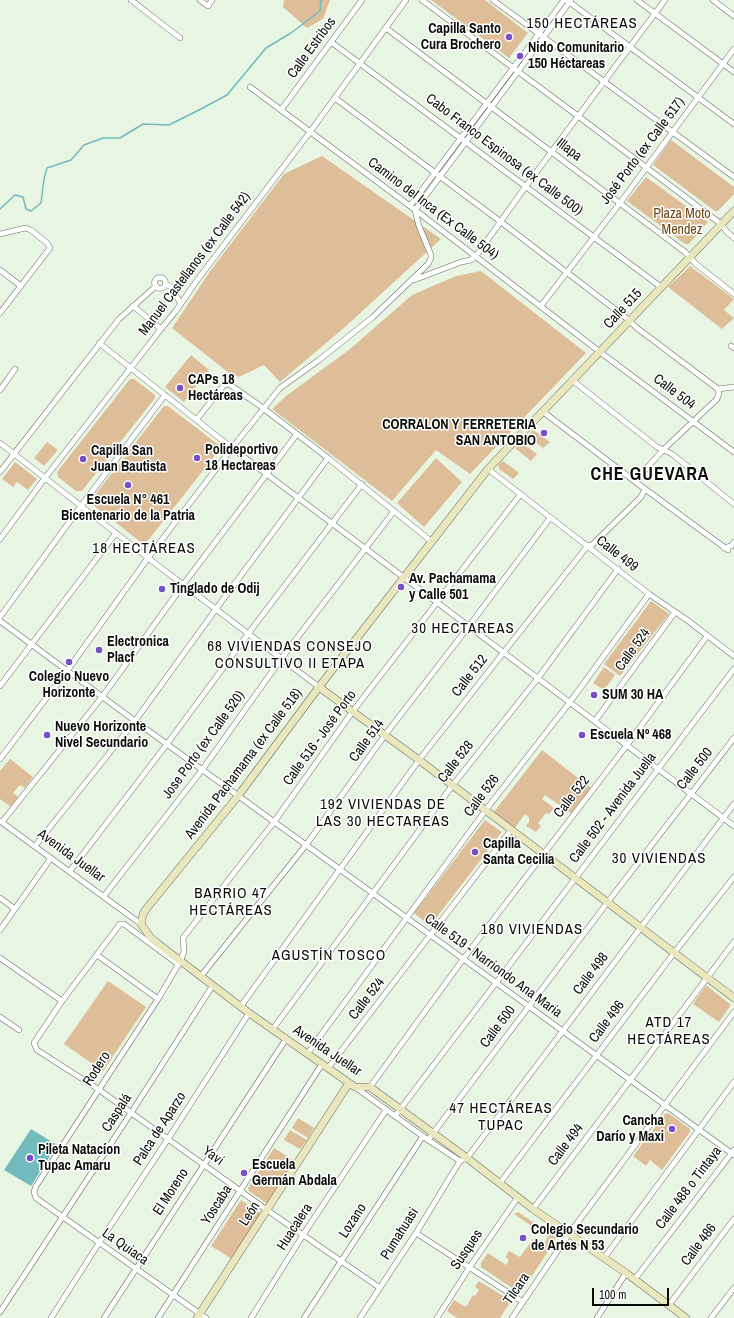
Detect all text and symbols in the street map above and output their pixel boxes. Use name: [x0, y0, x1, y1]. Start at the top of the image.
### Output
street label: Calle Estribos: [284, 14, 340, 82]
district label: 150 HECTÁREAS: [526, 15, 638, 33]
place label: Capilla Santo Cura Brochero: [421, 21, 501, 54]
marker: Capilla Santo Cura Brochero: [504, 32, 514, 42]
place label: Nido Comunitario 150 Héctareas: [528, 40, 624, 72]
marker: Nido Comunitario 150 Héctareas: [515, 51, 525, 61]
street label: Cabo Franco Espinosa (ex Calle 500): [422, 90, 586, 220]
street label: José Porto (ex Calle 517): [597, 94, 689, 208]
street label: Illapa: [553, 135, 585, 165]
street label: Camino del Inca (Ex Calle 504): [364, 154, 502, 264]
street label: Manuel Castellanos (ex Calle 542): [135, 189, 255, 339]
park label: Plaza Moto Mendez: [653, 206, 711, 238]
street label: Calle 515: [600, 286, 646, 332]
street label: Calle 504: [650, 371, 698, 413]
place label: CAPs 18 Hectáreas: [188, 372, 243, 404]
marker: CAPs 18 Hectáreas: [175, 383, 185, 393]
place label: CORRALON Y FERRETERIA SAN ANTOBIO: [382, 417, 536, 450]
marker: CORRALON Y FERRETERIA SAN ANTOBIO: [539, 428, 549, 438]
place label: Polideportivo 18 Hectareas: [205, 442, 278, 474]
place label: Capilla San Juan Bautista: [91, 443, 166, 476]
marker: Polideportivo 18 Hectareas: [192, 453, 202, 463]
marker: Capilla San Juan Bautista: [78, 454, 88, 464]
district label: CHE GUEVARA: [591, 464, 709, 486]
marker: Escuela N° 461 Bicentenario de la Patria: [123, 480, 133, 490]
place label: Escuela N° 461 Bicentenario de la Patria: [61, 492, 195, 524]
street label: Calle 499: [593, 532, 641, 576]
district label: 18 HECTÁREAS: [92, 540, 196, 558]
place label: Av. Pachamama y Calle 501: [409, 571, 496, 604]
place label: Tinglado de Odij: [170, 581, 260, 597]
marker: Av. Pachamama y Calle 501: [396, 582, 406, 592]
marker: Tinglado de Odij: [157, 584, 167, 594]
district label: 30 HECTAREAS: [411, 620, 515, 638]
street label: Calle 524: [612, 625, 654, 675]
place label: Electronica Placf: [107, 634, 169, 666]
district label: 68 VIVIENDAS CONSEJO CONSULTIVO II ETAPA: [207, 638, 373, 673]
marker: Electronica Placf: [94, 645, 104, 655]
street label: Calle 512: [448, 652, 492, 700]
marker: Colegio Nuevo Horizonte: [64, 657, 74, 667]
place label: Colegio Nuevo Horizonte: [29, 669, 109, 702]
street label: Avenida Pachamama (ex Calle 518): [182, 685, 306, 843]
street label: Calle 516 - José Porto: [280, 687, 360, 789]
place label: SUM 30 HA: [602, 687, 663, 703]
street label: Jose Porto (ex Calle 520): [159, 688, 249, 802]
marker: SUM 30 HA: [589, 690, 599, 700]
street label: Calle 514: [346, 716, 388, 766]
place label: Nuevo Horizonte Nivel Secundario: [55, 719, 148, 752]
place label: Escuela Nº 468: [590, 727, 671, 743]
marker: Nuevo Horizonte Nivel Secundario: [42, 730, 52, 740]
marker: Escuela Nº 468: [577, 730, 587, 740]
street label: Calle 528: [434, 738, 478, 786]
street label: Calle 500: [673, 745, 717, 793]
street label: Calle 502 - Avenida Juella: [566, 750, 660, 866]
street label: Calle 526: [461, 772, 503, 820]
street label: Calle 522: [550, 773, 594, 821]
district label: 192 VIVIENDAS DE LAS 30 HECTAREAS: [316, 796, 450, 831]
street label: Avenida Juellar: [34, 826, 108, 886]
place label: Capilla Santa Cecilia: [483, 836, 554, 868]
marker: Capilla Santa Cecilia: [470, 847, 480, 857]
district label: 30 VIVIENDAS: [612, 850, 706, 868]
district label: BARRIO 47 HECTÁREAS: [189, 885, 273, 920]
street label: Calle 519 - Narriondo Ana María: [421, 910, 565, 1022]
district label: 180 VIVIENDAS: [481, 921, 583, 939]
district label: AGUSTÍN TOSCO: [272, 947, 386, 965]
street label: Calle 498: [570, 950, 612, 998]
street label: Calle 524: [345, 975, 389, 1023]
street label: Calle 496: [586, 998, 628, 1046]
street label: Calle 500: [477, 1003, 519, 1051]
district label: ATD 17 HECTÁREAS: [627, 1014, 711, 1049]
street label: Avenida Juellar: [290, 1022, 364, 1080]
street label: Rodero: [80, 1049, 114, 1089]
street label: Palca de Aparzo: [130, 1089, 190, 1169]
street label: Caspalá: [98, 1091, 136, 1135]
district label: 47 HECTÁREAS TUPAC: [449, 1100, 553, 1135]
place label: Cancha Darío y Maxi: [596, 1113, 664, 1146]
street label: Calle 494: [545, 1121, 587, 1169]
marker: Cancha Darío y Maxi: [667, 1124, 677, 1134]
place label: Pileta Natacíon Tupac Amaru: [38, 1142, 120, 1174]
street label: Yavi: [199, 1143, 227, 1169]
street label: Calle 488 o Tintaya: [652, 1143, 726, 1233]
marker: Pileta Natacíon Tupac Amaru: [25, 1153, 35, 1163]
place label: Escuela Germán Abdala: [252, 1157, 337, 1190]
street label: El Moreno: [150, 1165, 192, 1219]
marker: Escuela Germán Abdala: [239, 1168, 249, 1178]
street label: Yoscaba: [198, 1182, 236, 1228]
street label: León: [236, 1199, 264, 1229]
street label: Huacalera: [274, 1200, 316, 1254]
street label: Lozano: [336, 1201, 370, 1241]
street label: Pumahuasi: [377, 1205, 423, 1263]
street label: Calle 486: [678, 1221, 720, 1269]
place label: Colegio Secundario de Artes N 53: [531, 1222, 639, 1254]
street label: La Quiaca: [98, 1225, 152, 1269]
street label: Susques: [448, 1227, 486, 1273]
marker: Colegio Secundario de Artes N 53: [518, 1233, 528, 1243]
street label: Tilcara: [500, 1270, 534, 1308]
scale bar: [594, 1280, 671, 1306]
text: 100 m: [599, 1287, 626, 1303]

